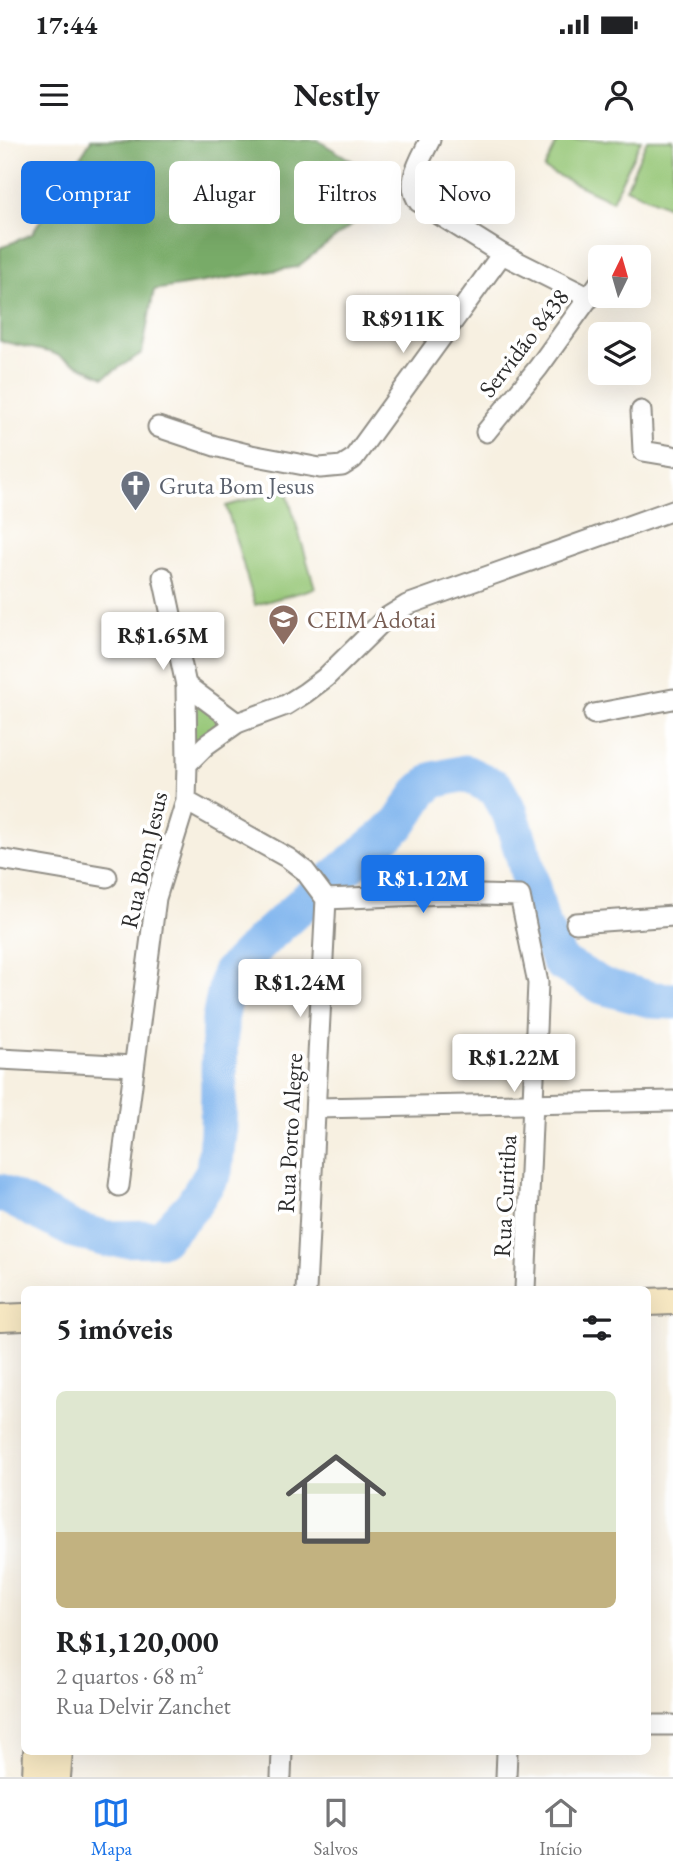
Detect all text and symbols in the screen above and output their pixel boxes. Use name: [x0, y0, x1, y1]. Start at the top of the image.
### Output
text: 17:44: [35, 8, 97, 42]
text: Nestly: [293, 74, 380, 116]
icon: menu: [35, 76, 73, 114]
icon: person: [600, 76, 638, 114]
chip: Comprar: [21, 161, 155, 224]
chip: Alugar: [169, 161, 280, 224]
chip: Filtros: [294, 161, 401, 224]
chip: Novo: [415, 161, 515, 224]
north arrow: [588, 245, 651, 308]
map controls: [588, 245, 651, 385]
street label: Servidão 8438: [472, 282, 576, 403]
pin: R$911K: [346, 296, 460, 355]
text: R$911K: [362, 303, 444, 333]
button: layers: [588, 322, 651, 385]
church icon: Gruta Bom Jesus: [119, 469, 153, 513]
place label: Gruta Bom Jesus: [159, 470, 314, 501]
school or university icon: CEIM Adotai: [267, 603, 301, 647]
place label: CEIM Adotai: [307, 604, 436, 635]
pin: R$1.65M: [98, 612, 228, 672]
text: R$1.65M: [117, 620, 209, 650]
street label: Rua Bom Jesus: [113, 789, 174, 931]
pin: R$1.12M: [358, 856, 488, 915]
text: R$1.12M: [377, 863, 469, 893]
pin: R$1.24M: [235, 960, 365, 1019]
text: R$1.24M: [254, 967, 346, 997]
pin: R$1.22M: [449, 1034, 579, 1094]
text: R$1.22M: [468, 1042, 560, 1072]
street label: Rua Porto Alegre: [270, 1052, 309, 1214]
street label: Rua Curitiba: [486, 1134, 523, 1258]
text: 5 imóveis: [56, 1309, 173, 1348]
icon: filters: [578, 1309, 616, 1347]
icon: home: [273, 1436, 399, 1562]
text: R$1,120,000: [56, 1622, 219, 1661]
text: 2 quartos · 68 m²: [56, 1661, 204, 1691]
text: Rua Delvir Zanchet: [56, 1691, 231, 1721]
tab: Mapa: [91, 1794, 132, 1861]
tab: Salvos: [314, 1794, 358, 1861]
tab: Início: [539, 1794, 582, 1861]

